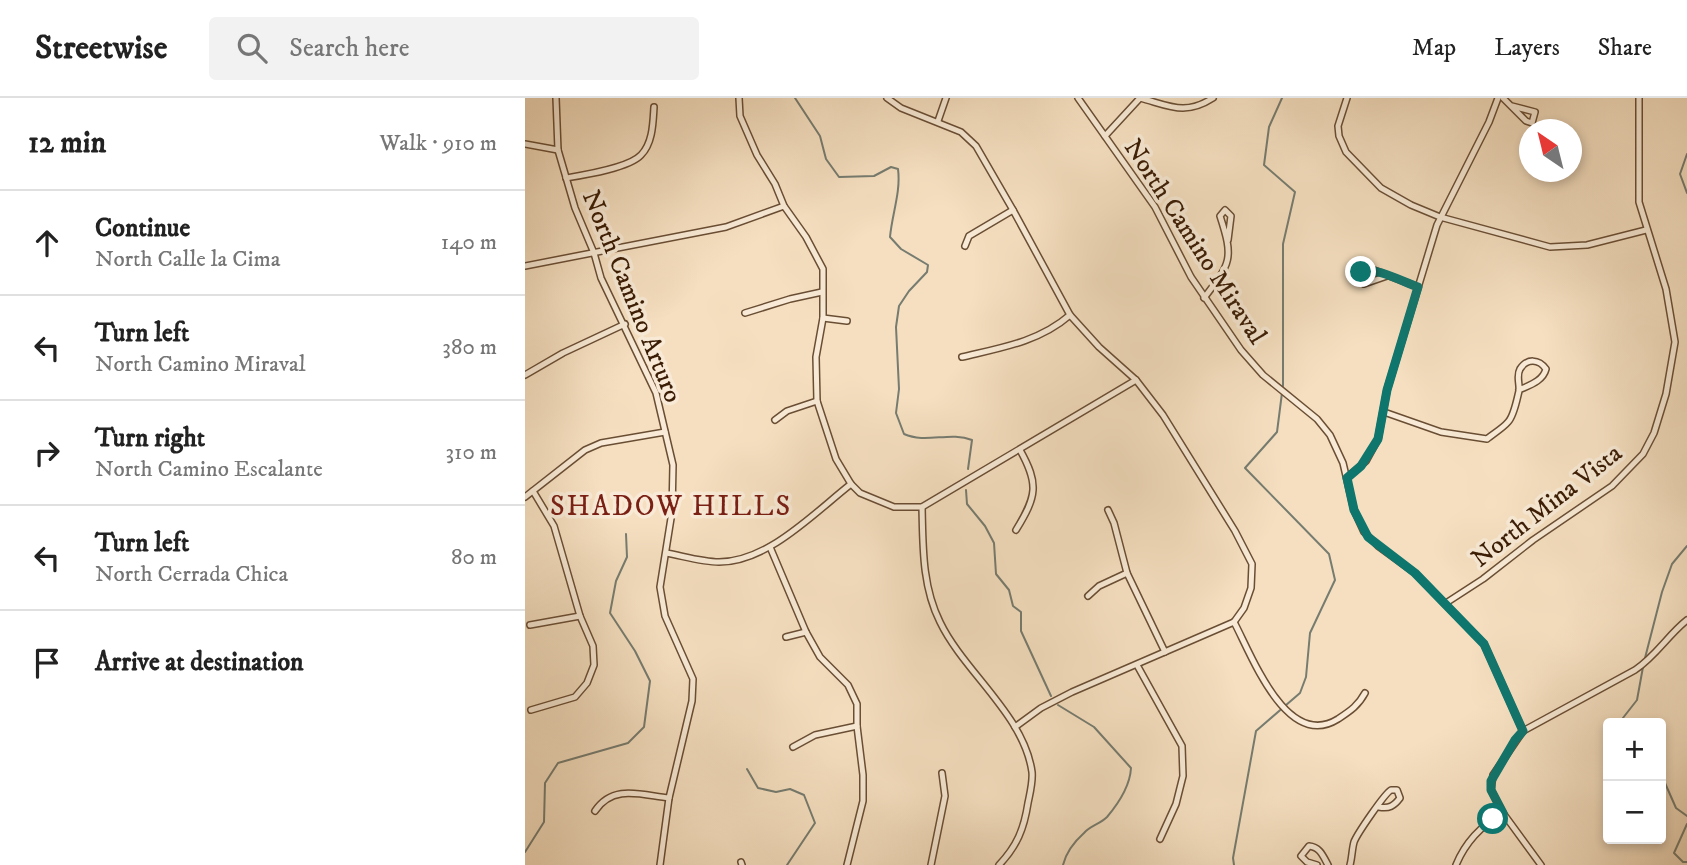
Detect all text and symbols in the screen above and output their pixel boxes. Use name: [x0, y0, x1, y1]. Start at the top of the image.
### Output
search box: [209, 17, 699, 80]
text: Streetwise: [35, 28, 167, 69]
icon: search: [233, 29, 271, 67]
text: Search here: [289, 32, 409, 65]
text: Map: [1412, 33, 1456, 63]
text: Layers: [1494, 33, 1560, 63]
text: Share: [1598, 33, 1652, 63]
north arrow: [1519, 119, 1582, 182]
text: 12 min: [28, 125, 106, 162]
text: Walk · 910 m: [379, 129, 497, 158]
street label: North Camino Miraval: [1116, 133, 1274, 351]
street label: North Camino Arturo: [574, 185, 689, 408]
text: Continue: [95, 212, 190, 245]
icon: ahead: [28, 224, 66, 262]
text: 140 m: [441, 228, 497, 257]
text: North Calle la Cima: [95, 245, 280, 274]
route end: [1345, 256, 1376, 287]
text: Turn left: [95, 317, 189, 350]
icon: left: [28, 329, 66, 367]
text: 380 m: [442, 333, 497, 362]
text: North Camino Miraval: [95, 350, 306, 379]
text: Turn right: [95, 422, 205, 455]
icon: right: [28, 434, 66, 472]
street label: North Mina Vista: [1465, 437, 1629, 575]
text: 310 m: [445, 438, 497, 467]
text: North Camino Escalante: [95, 455, 323, 484]
district label: SHADOW HILLS: [550, 489, 792, 524]
text: Turn left: [95, 527, 189, 560]
icon: left: [28, 539, 66, 577]
text: 80 m: [451, 543, 497, 572]
text: North Cerrada Chica: [95, 560, 288, 589]
icon: arrive: [28, 644, 66, 682]
text: Arrive at destination: [95, 646, 304, 679]
map controls: [1603, 718, 1666, 844]
button: +: [1603, 718, 1666, 781]
button: −: [1603, 781, 1666, 844]
route start: [1477, 803, 1508, 834]

